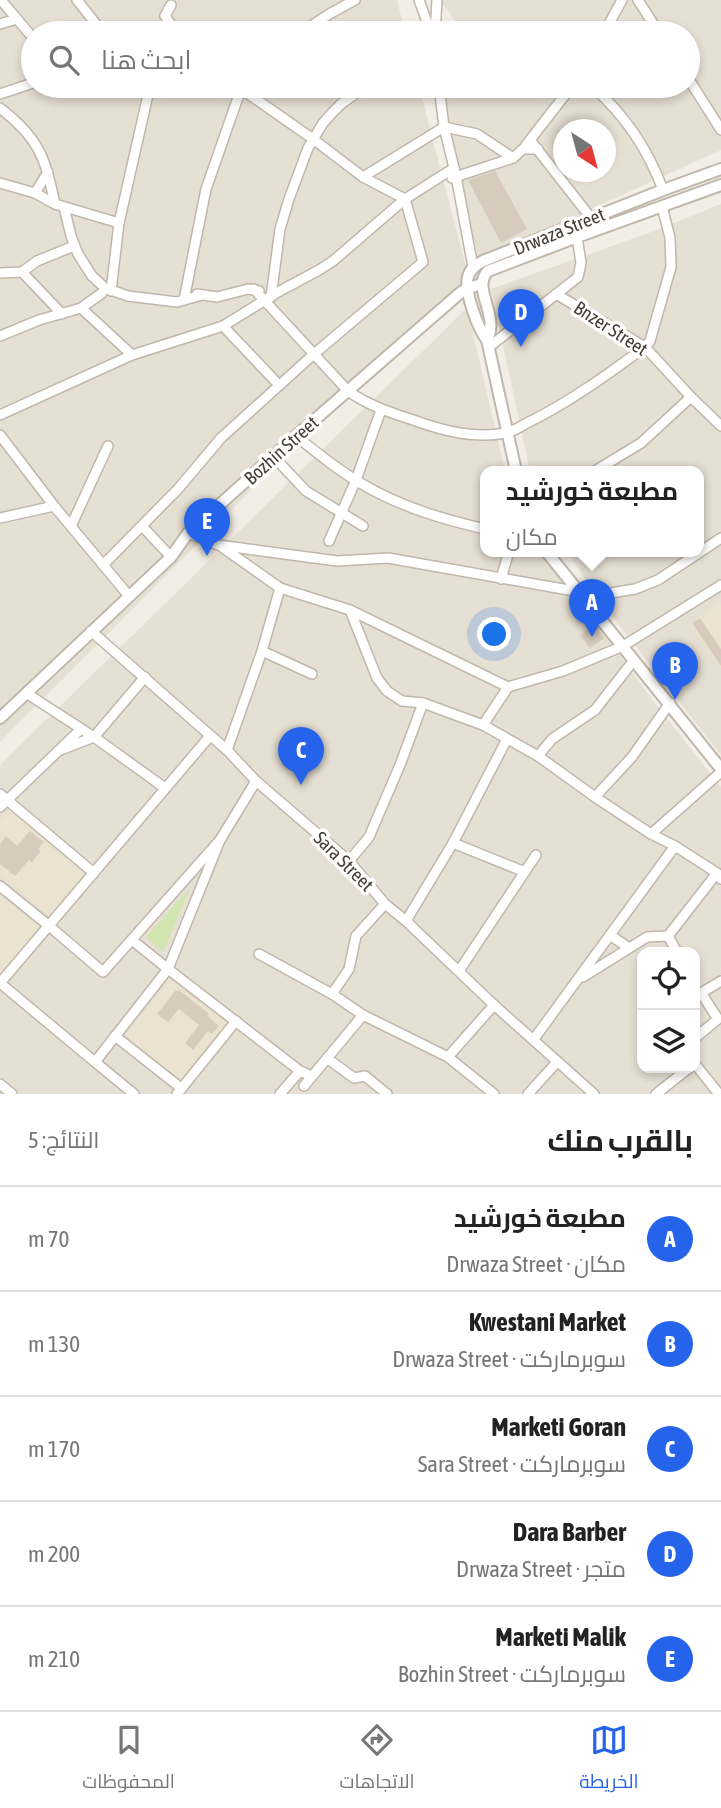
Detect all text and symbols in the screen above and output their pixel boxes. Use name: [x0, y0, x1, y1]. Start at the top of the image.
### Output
search box: [21, 21, 700, 98]
icon: search: [45, 41, 83, 79]
text: ابحث هنا: [101, 45, 191, 75]
north arrow: [553, 119, 616, 182]
street label: Drwaza Street: [510, 203, 608, 259]
pin: D: [498, 289, 544, 347]
street label: Bnzer Street: [570, 296, 652, 360]
street label: Bozhin Street: [240, 411, 322, 489]
popup: [480, 466, 704, 557]
text: مطبعة خورشيد: [506, 476, 678, 506]
pin: E: [184, 498, 230, 556]
text: مكان: [506, 524, 558, 550]
pin: A: [569, 579, 615, 637]
your location: [477, 617, 511, 651]
pin: B: [652, 642, 698, 700]
pin: C: [278, 727, 324, 785]
street label: Sara Street: [310, 827, 378, 895]
map controls: [637, 947, 700, 1073]
button: locate: [637, 947, 700, 1010]
button: layers: [637, 1010, 700, 1073]
text: بالقرب منك: [547, 1123, 693, 1157]
text: النتائج: 5: [28, 1127, 99, 1153]
text: مطبعة خورشيد: [454, 1203, 626, 1233]
text: 70 m: [28, 1226, 69, 1252]
text: A: [664, 1226, 676, 1252]
text: مكان · Drwaza Street: [446, 1251, 626, 1277]
text: Kwestani Market: [469, 1307, 626, 1337]
text: 130 m: [28, 1331, 80, 1357]
text: B: [665, 1331, 675, 1357]
text: سوبرماركت · Drwaza Street: [392, 1346, 626, 1372]
text: Marketi Goran: [491, 1412, 626, 1442]
text: 170 m: [28, 1436, 80, 1462]
text: C: [665, 1436, 675, 1462]
text: سوبرماركت · Sara Street: [418, 1451, 626, 1477]
text: Dara Barber: [513, 1517, 626, 1547]
text: 200 m: [28, 1541, 80, 1567]
text: D: [664, 1541, 676, 1567]
text: متجر · Drwaza Street: [456, 1556, 626, 1582]
text: Marketi Malik: [495, 1622, 626, 1652]
text: 210 m: [28, 1646, 80, 1672]
text: E: [665, 1646, 675, 1672]
text: سوبرماركت · Bozhin Street: [398, 1661, 626, 1687]
tab: المحفوظات: [82, 1721, 175, 1799]
tab: الاتجاهات: [339, 1721, 415, 1799]
tab: الخريطة: [579, 1721, 639, 1799]

